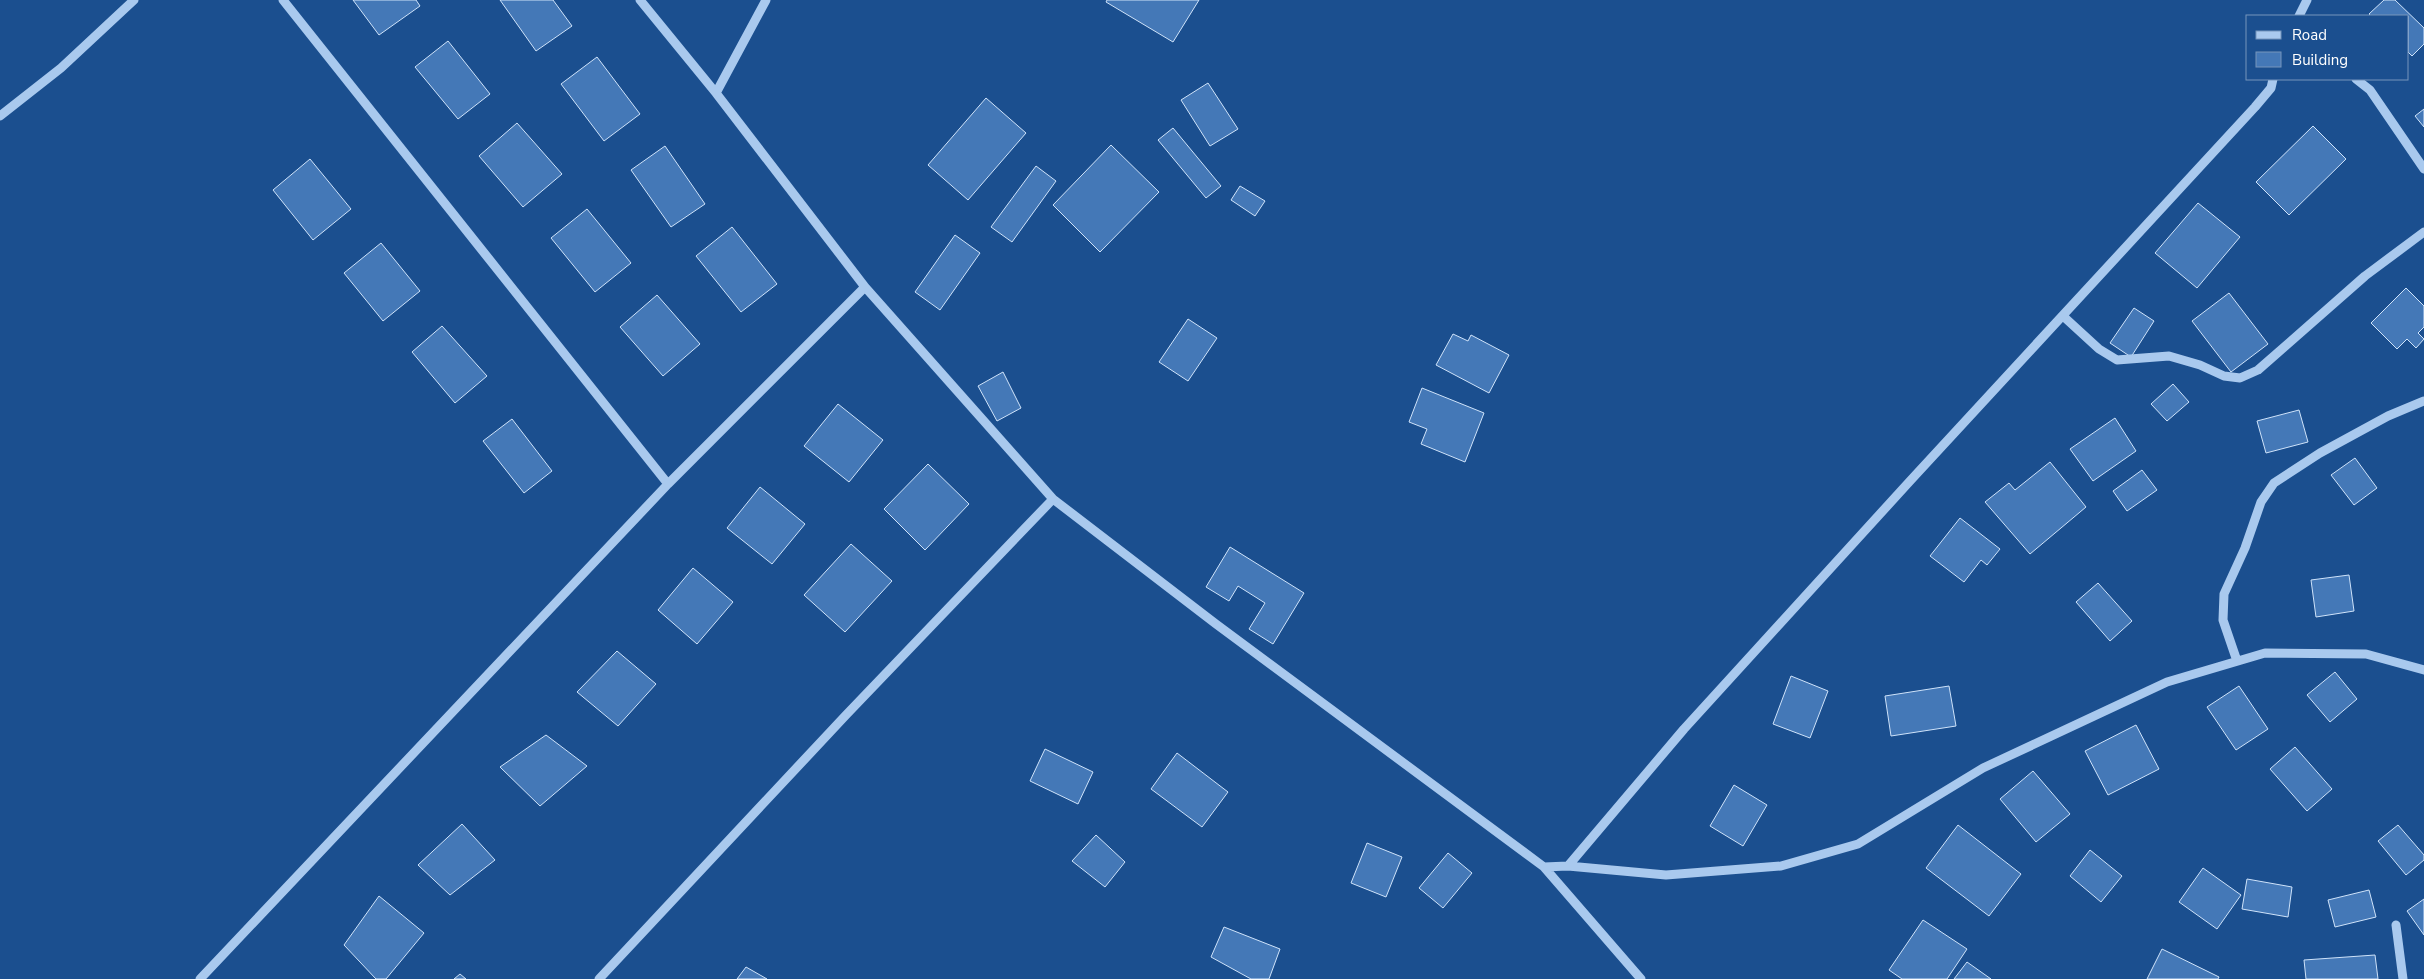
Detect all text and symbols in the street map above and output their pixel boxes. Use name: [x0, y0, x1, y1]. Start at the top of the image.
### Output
legend: [2246, 15, 2409, 80]
text: Road: [2292, 25, 2327, 45]
text: Building: [2292, 50, 2348, 70]

